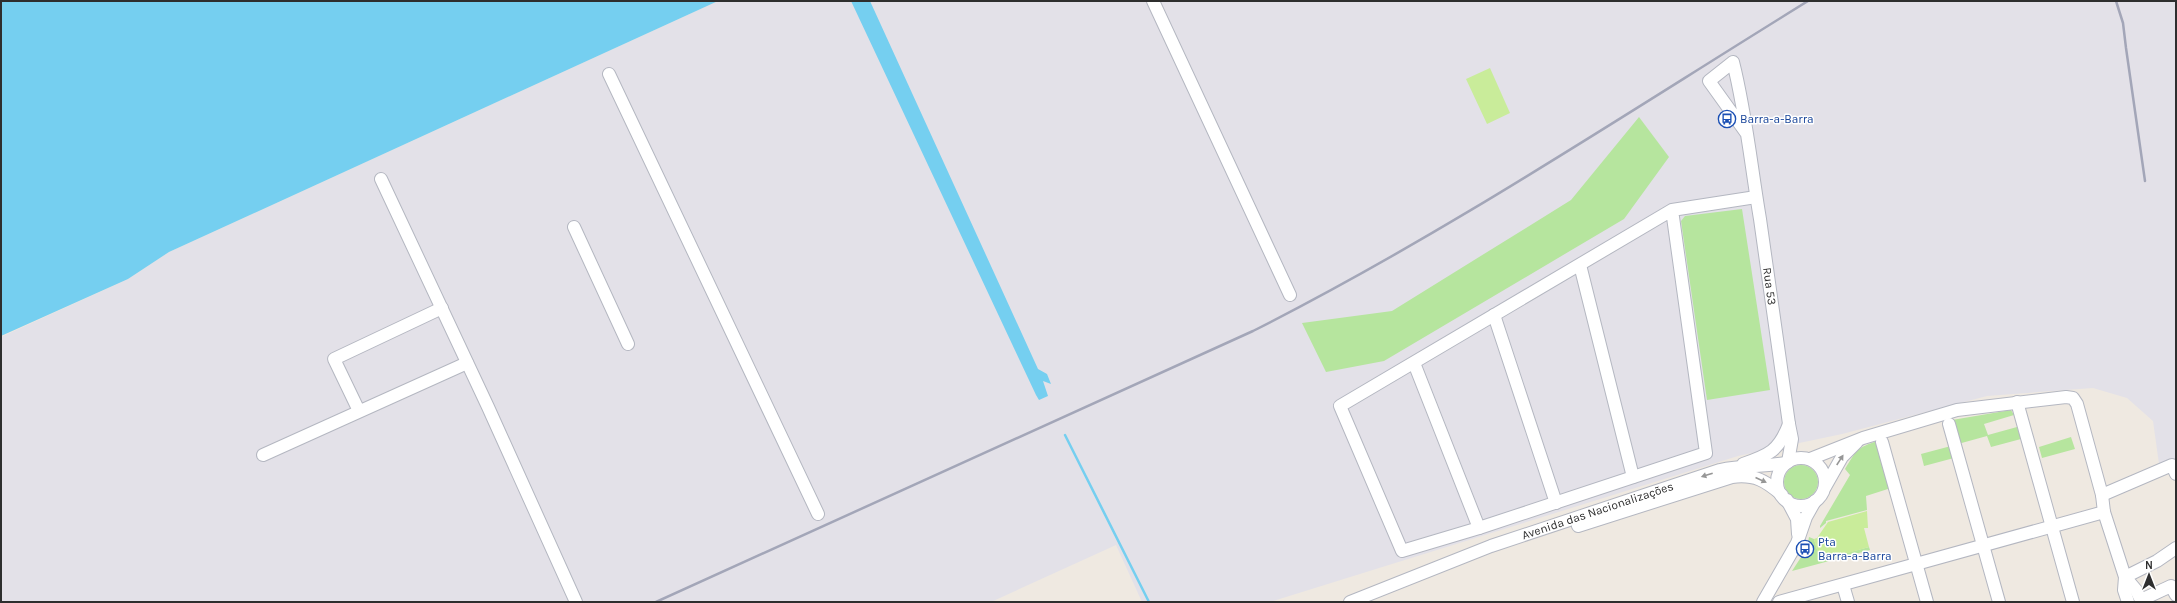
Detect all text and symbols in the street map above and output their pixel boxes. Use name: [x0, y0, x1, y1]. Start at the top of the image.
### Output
bus stop icon: Barra-a-Barra: [1717, 109, 1737, 129]
place label: Barra-a-Barra: [1740, 112, 1814, 126]
street label: Rua 53: [1760, 266, 1779, 306]
one-way arrow: [1836, 455, 1844, 465]
one-way arrow: [1700, 472, 1712, 478]
one-way arrow: [1755, 476, 1767, 483]
street label: Avenida das Nacionalizações: [1520, 479, 1675, 542]
place label: Pta Barra-a-Barra: [1818, 535, 1892, 563]
bus stop icon: Pta Barra-a-Barra: [1795, 539, 1815, 559]
north arrow: [2129, 555, 2169, 595]
text: N: [2145, 559, 2153, 572]

